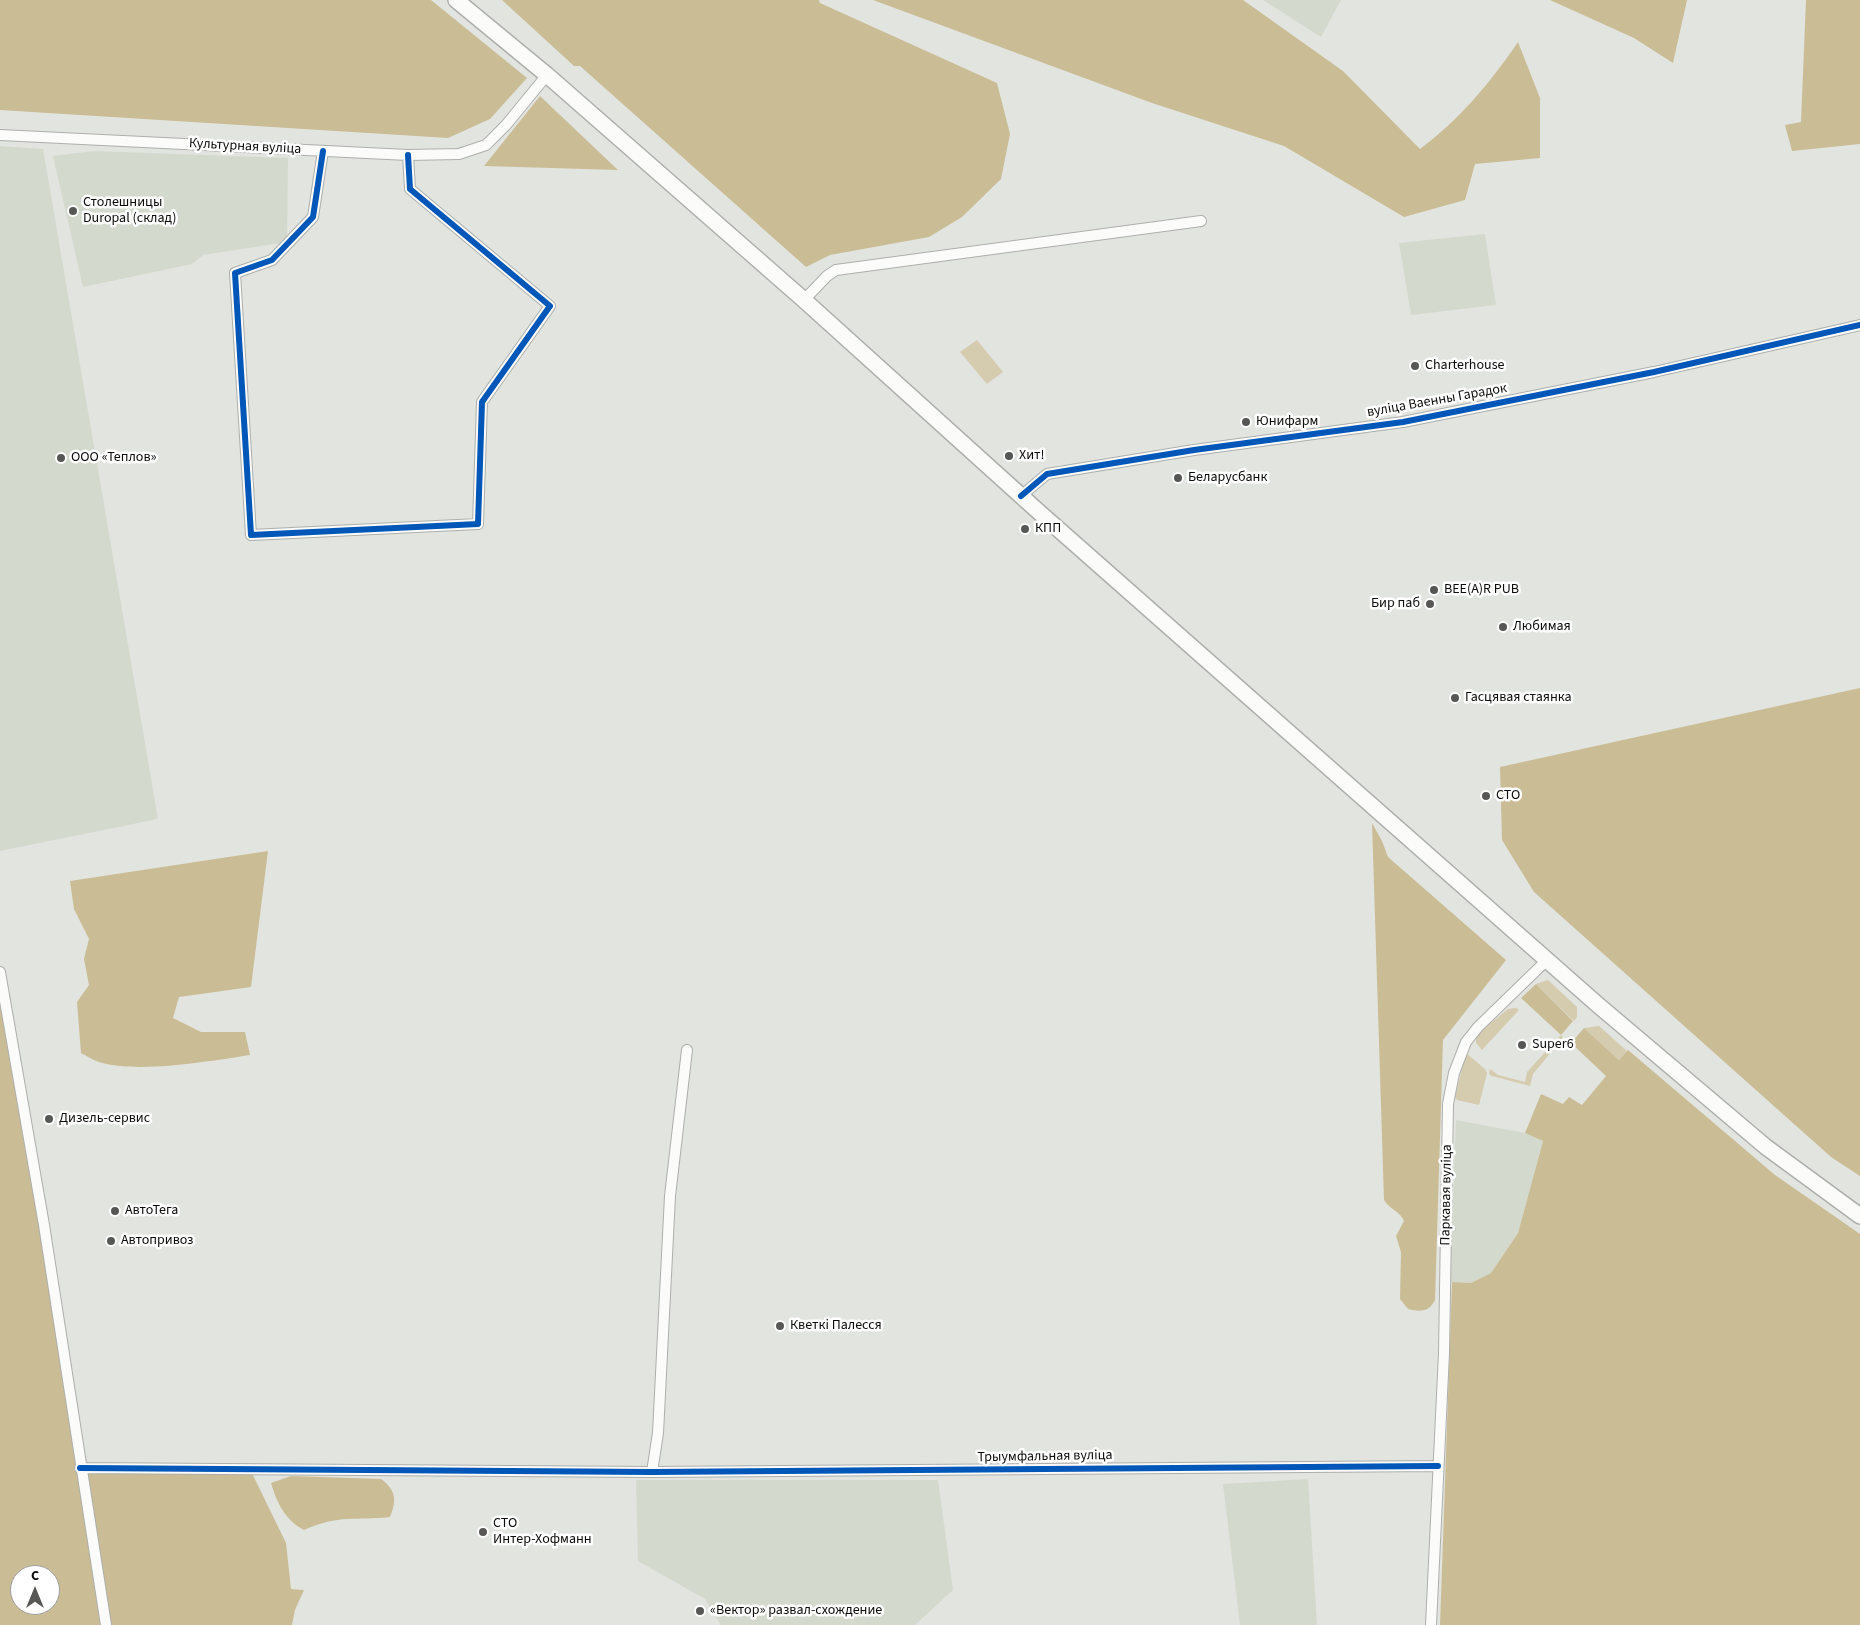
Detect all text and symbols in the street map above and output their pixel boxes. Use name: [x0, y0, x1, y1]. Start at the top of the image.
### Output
street label: Культурная вуліца: [188, 136, 302, 158]
place label: Столешницы Duropal (склад): [83, 195, 177, 228]
marker: Столешницы Duropal (склад): [67, 205, 79, 217]
place label: Charterhouse: [1425, 358, 1504, 374]
marker: Charterhouse: [1409, 360, 1421, 372]
street label: вуліца Ваенны Гарадок: [1366, 380, 1508, 422]
place label: Юнифарм: [1256, 414, 1318, 430]
marker: Юнифарм: [1240, 416, 1252, 428]
place label: Хит!: [1019, 448, 1045, 464]
place label: ООО «Теплов»: [71, 450, 157, 466]
marker: Хит!: [1003, 450, 1015, 462]
marker: ООО «Теплов»: [55, 452, 67, 464]
place label: Беларусбанк: [1188, 470, 1267, 486]
marker: Беларусбанк: [1172, 472, 1184, 484]
place label: КПП: [1035, 521, 1061, 537]
marker: КПП: [1019, 523, 1031, 535]
place label: BEE(A)R PUB: [1444, 582, 1519, 598]
marker: BEE(A)R PUB: [1428, 584, 1440, 596]
place label: Бир паб: [1371, 596, 1420, 612]
marker: Бир паб: [1424, 598, 1436, 610]
place label: Любимая: [1513, 619, 1571, 635]
marker: Любимая: [1497, 621, 1509, 633]
place label: Гасцявая стаянка: [1465, 690, 1572, 706]
marker: Гасцявая стаянка: [1449, 692, 1461, 704]
place label: СТО: [1496, 788, 1520, 804]
marker: СТО: [1480, 790, 1492, 802]
place label: Super6: [1532, 1037, 1574, 1053]
marker: Super6: [1516, 1039, 1528, 1051]
place label: Дизель-сервис: [59, 1111, 150, 1127]
marker: Дизель-сервис: [43, 1113, 55, 1125]
street label: Паркавая вуліца: [1438, 1144, 1456, 1246]
place label: АвтоТега: [125, 1203, 178, 1219]
marker: АвтоТега: [109, 1205, 121, 1217]
place label: Автопривоз: [121, 1233, 193, 1249]
marker: Автопривоз: [105, 1235, 117, 1247]
place label: Кветкі Палесся: [790, 1318, 882, 1334]
marker: Кветкі Палесся: [774, 1320, 786, 1332]
street label: Трыумфальная вуліца: [977, 1447, 1113, 1467]
place label: СТО Интер-Хофманн: [493, 1516, 592, 1548]
marker: СТО Интер-Хофманн: [477, 1526, 489, 1538]
north arrow: [10, 1565, 60, 1615]
text: С: [31, 1566, 39, 1586]
place label: «Вектор» развал-схождение: [710, 1603, 882, 1619]
marker: «Вектор» развал-схождение: [694, 1605, 706, 1617]

